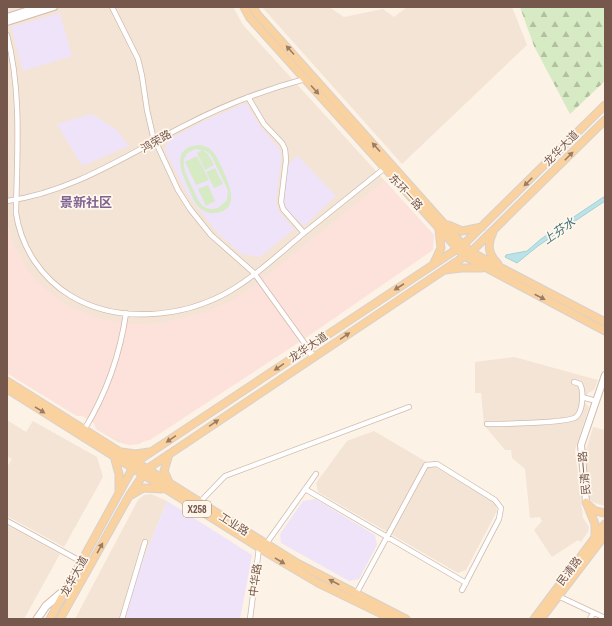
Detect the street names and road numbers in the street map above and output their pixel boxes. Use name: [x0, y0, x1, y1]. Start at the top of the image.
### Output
street label: 鸿荣路: [138, 127, 174, 155]
street label: 龙华大道: [540, 127, 582, 169]
street label: 东环一路: [386, 171, 426, 213]
street label: 龙华大道: [286, 329, 330, 365]
street label: 民清一路: [575, 450, 593, 496]
road number: X258: [183, 501, 211, 517]
street label: 工业路: [216, 509, 252, 539]
street label: 龙华大道: [57, 553, 91, 599]
street label: 民清路: [553, 554, 585, 588]
street label: 中华路: [246, 563, 264, 597]

